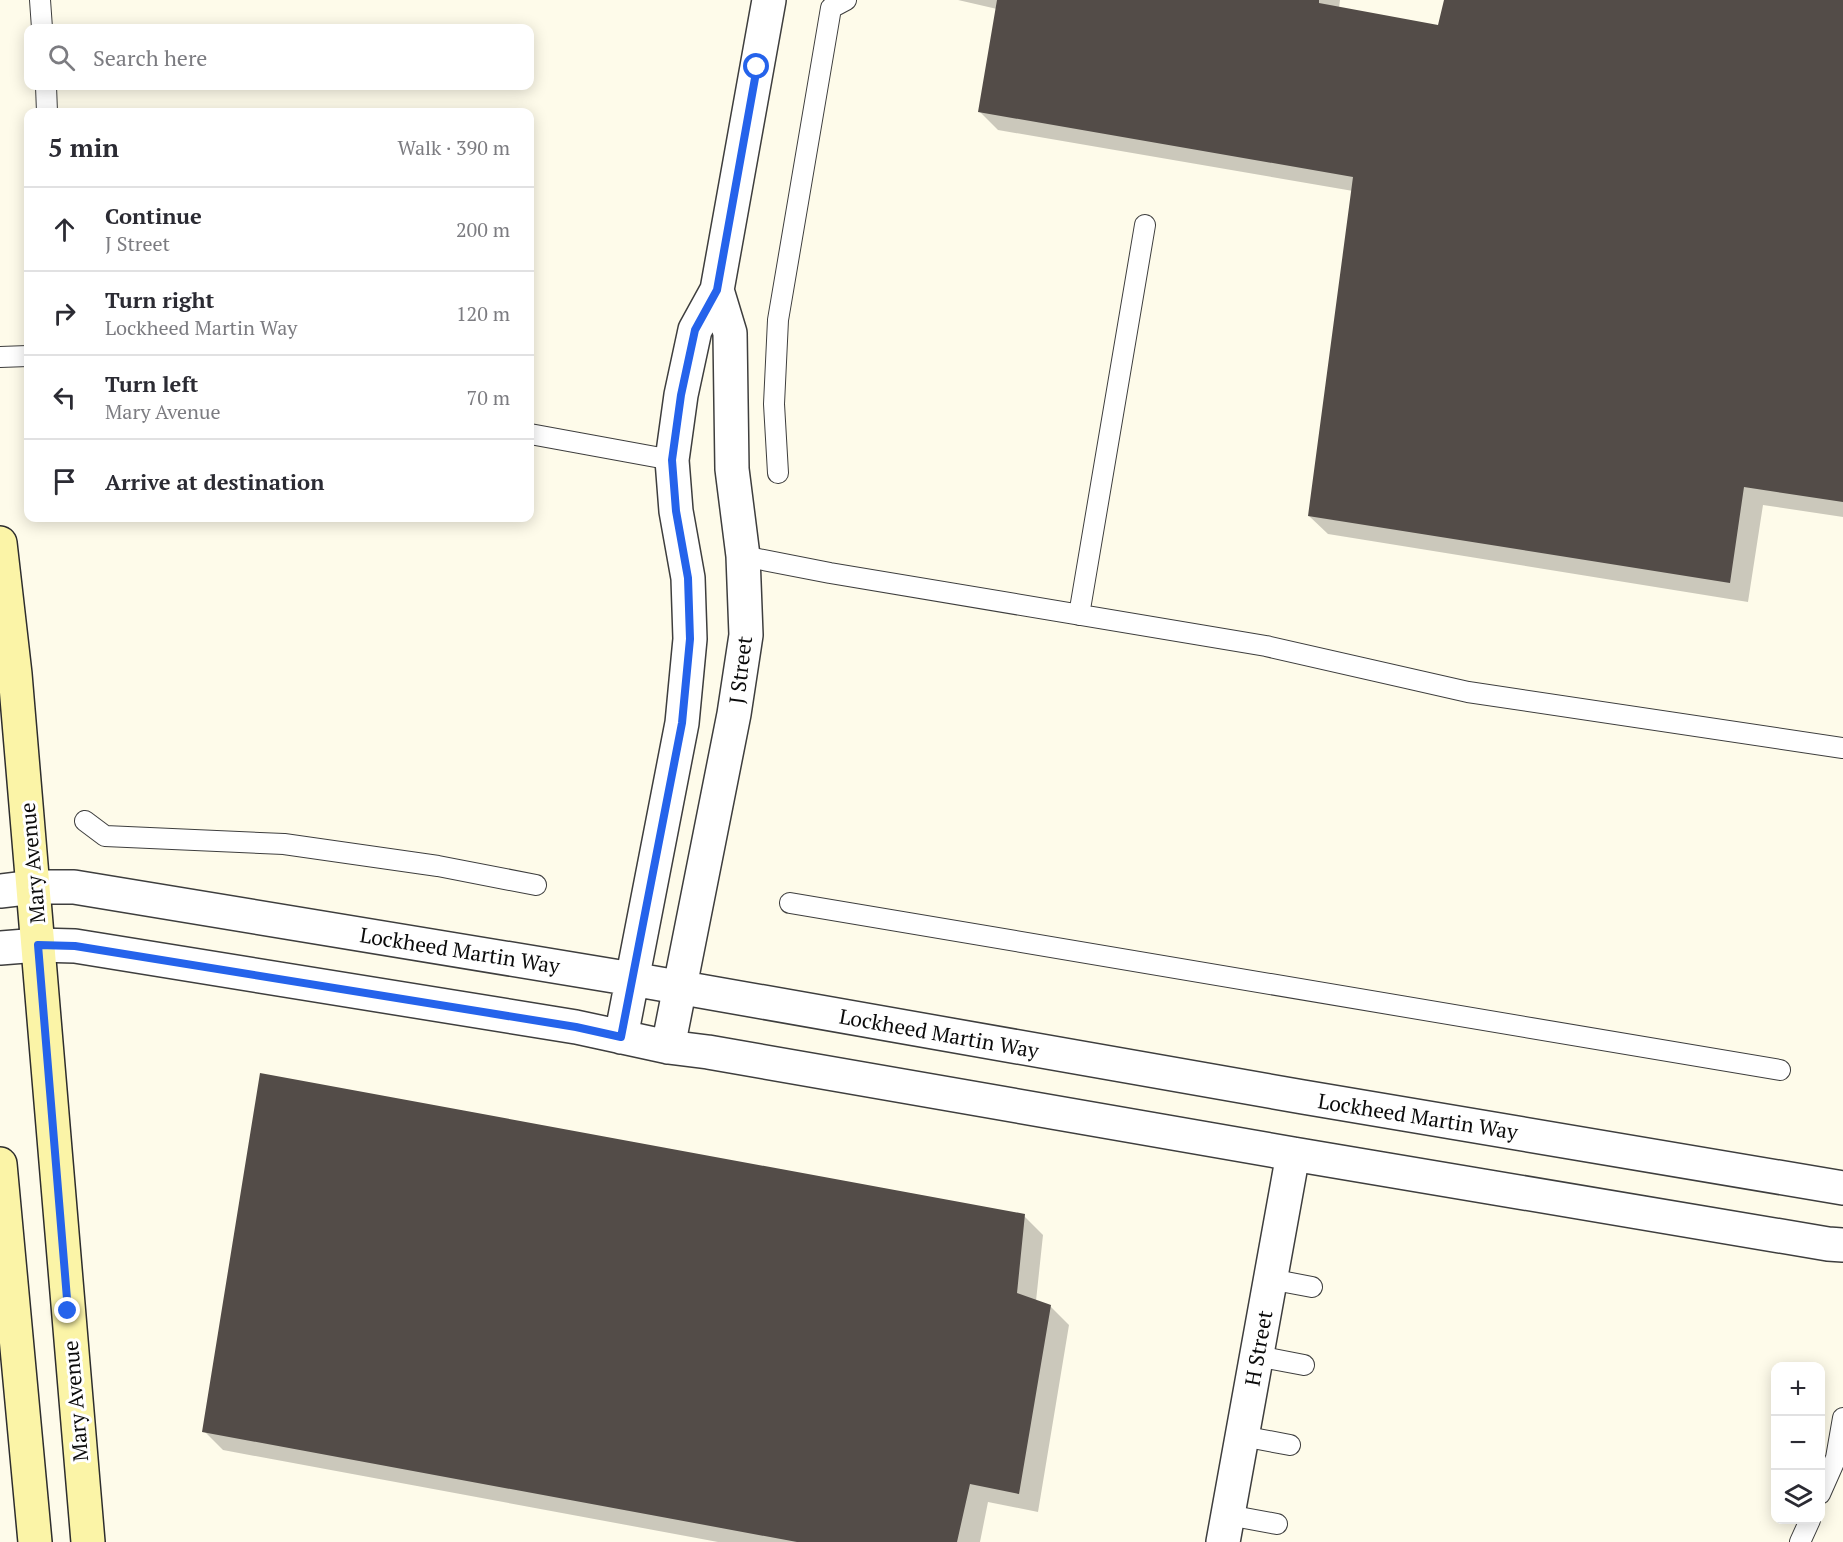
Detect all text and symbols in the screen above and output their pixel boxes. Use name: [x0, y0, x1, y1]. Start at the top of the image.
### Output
search box: [24, 24, 534, 90]
icon: search: [45, 41, 78, 74]
text: Search here: [93, 43, 207, 72]
route start: [743, 53, 769, 79]
text: 5 min: [48, 130, 119, 164]
text: Walk · 390 m: [398, 134, 510, 161]
text: Continue: [105, 201, 202, 230]
icon: ahead: [48, 213, 81, 246]
text: 200 m: [456, 216, 510, 243]
text: J Street: [105, 230, 170, 257]
text: Turn right: [105, 285, 214, 314]
icon: right: [48, 297, 81, 330]
text: 120 m: [456, 300, 510, 327]
text: Lockheed Martin Way: [105, 314, 297, 341]
text: Turn left: [105, 369, 198, 398]
icon: left: [48, 381, 81, 414]
text: 70 m: [467, 384, 510, 411]
text: Mary Avenue: [105, 398, 221, 425]
icon: arrive: [48, 465, 81, 498]
text: Arrive at destination: [105, 467, 324, 496]
street label: J Street: [722, 634, 758, 706]
street label: Mary Avenue: [13, 801, 51, 925]
street label: Lockheed Martin Way: [358, 920, 562, 980]
street label: Lockheed Martin Way: [837, 1002, 1041, 1064]
street label: Lockheed Martin Way: [1316, 1086, 1520, 1146]
route end: [54, 1297, 80, 1323]
street label: H Street: [1238, 1308, 1278, 1388]
street label: Mary Avenue: [56, 1339, 94, 1463]
map controls: [1771, 1362, 1825, 1524]
button: +: [1771, 1362, 1825, 1416]
button: −: [1771, 1416, 1825, 1470]
button: layers: [1771, 1470, 1825, 1524]

